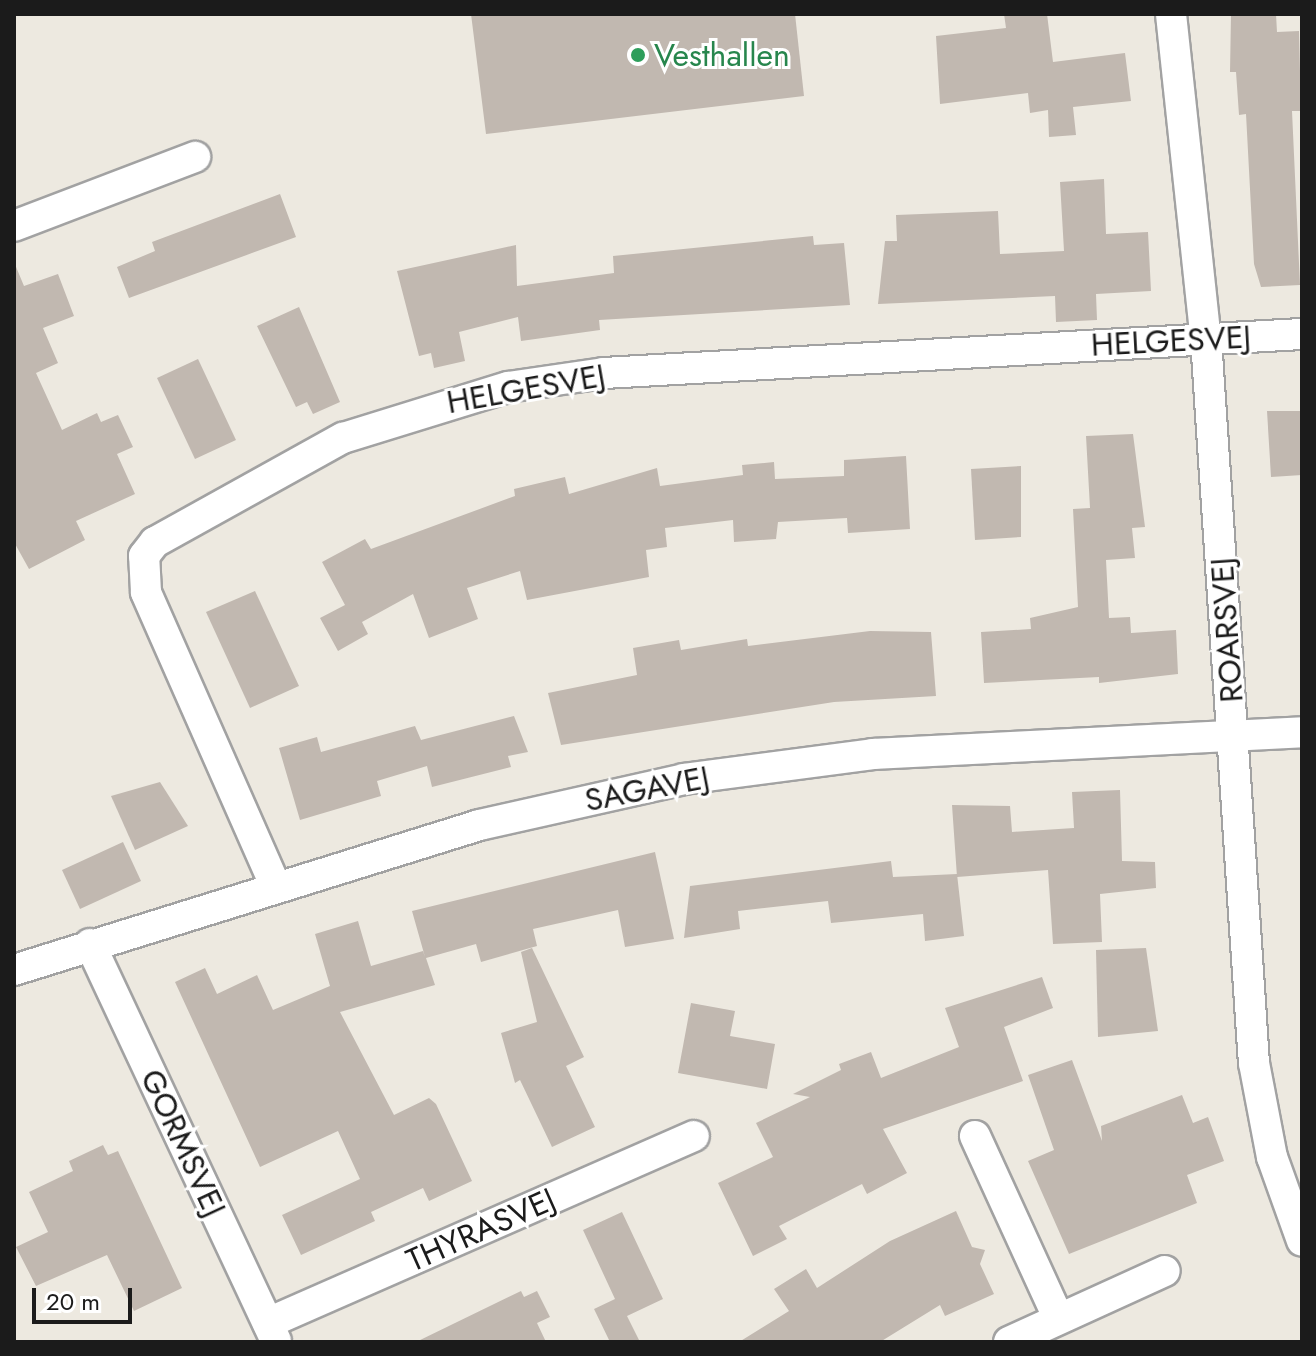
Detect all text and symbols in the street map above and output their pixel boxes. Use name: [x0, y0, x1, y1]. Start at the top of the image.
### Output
place label: Vesthallen: [654, 36, 790, 74]
marker: Vesthallen: [629, 46, 647, 64]
street label: HELGESVEJ: [1090, 318, 1252, 364]
street label: HELGESVEJ: [444, 356, 608, 422]
street label: ROARSVEJ: [1203, 556, 1251, 704]
street label: SAGAVEJ: [582, 758, 712, 820]
street label: GORMSVEJ: [132, 1063, 234, 1223]
street label: THYRASVEJ: [401, 1180, 561, 1280]
scale bar: [36, 1272, 136, 1322]
text: 20 m: [46, 1284, 100, 1319]

